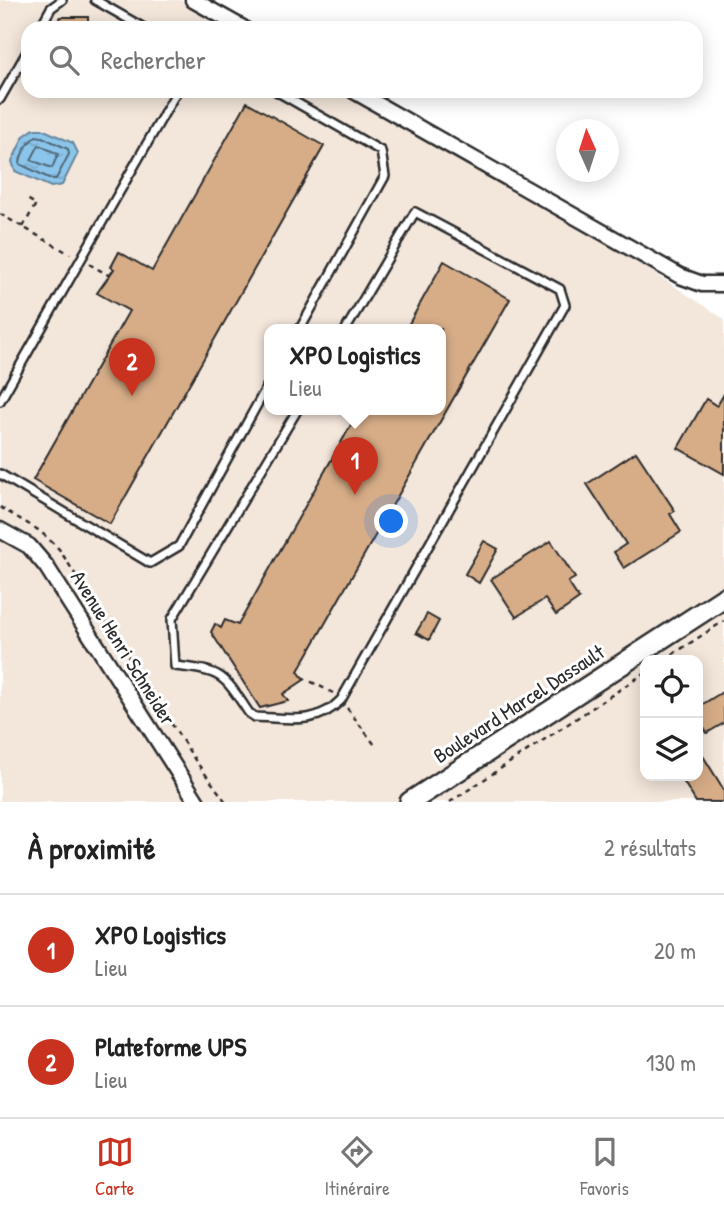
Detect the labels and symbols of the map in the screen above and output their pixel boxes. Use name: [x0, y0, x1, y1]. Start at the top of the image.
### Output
north arrow: [556, 119, 619, 182]
pin: 2: [109, 338, 155, 396]
pin: 1: [332, 437, 378, 495]
your location: [374, 504, 408, 538]
street label: Avenue Henri Schneider: [64, 565, 183, 731]
street label: Boulevard Marcel Dassault: [427, 637, 611, 770]

